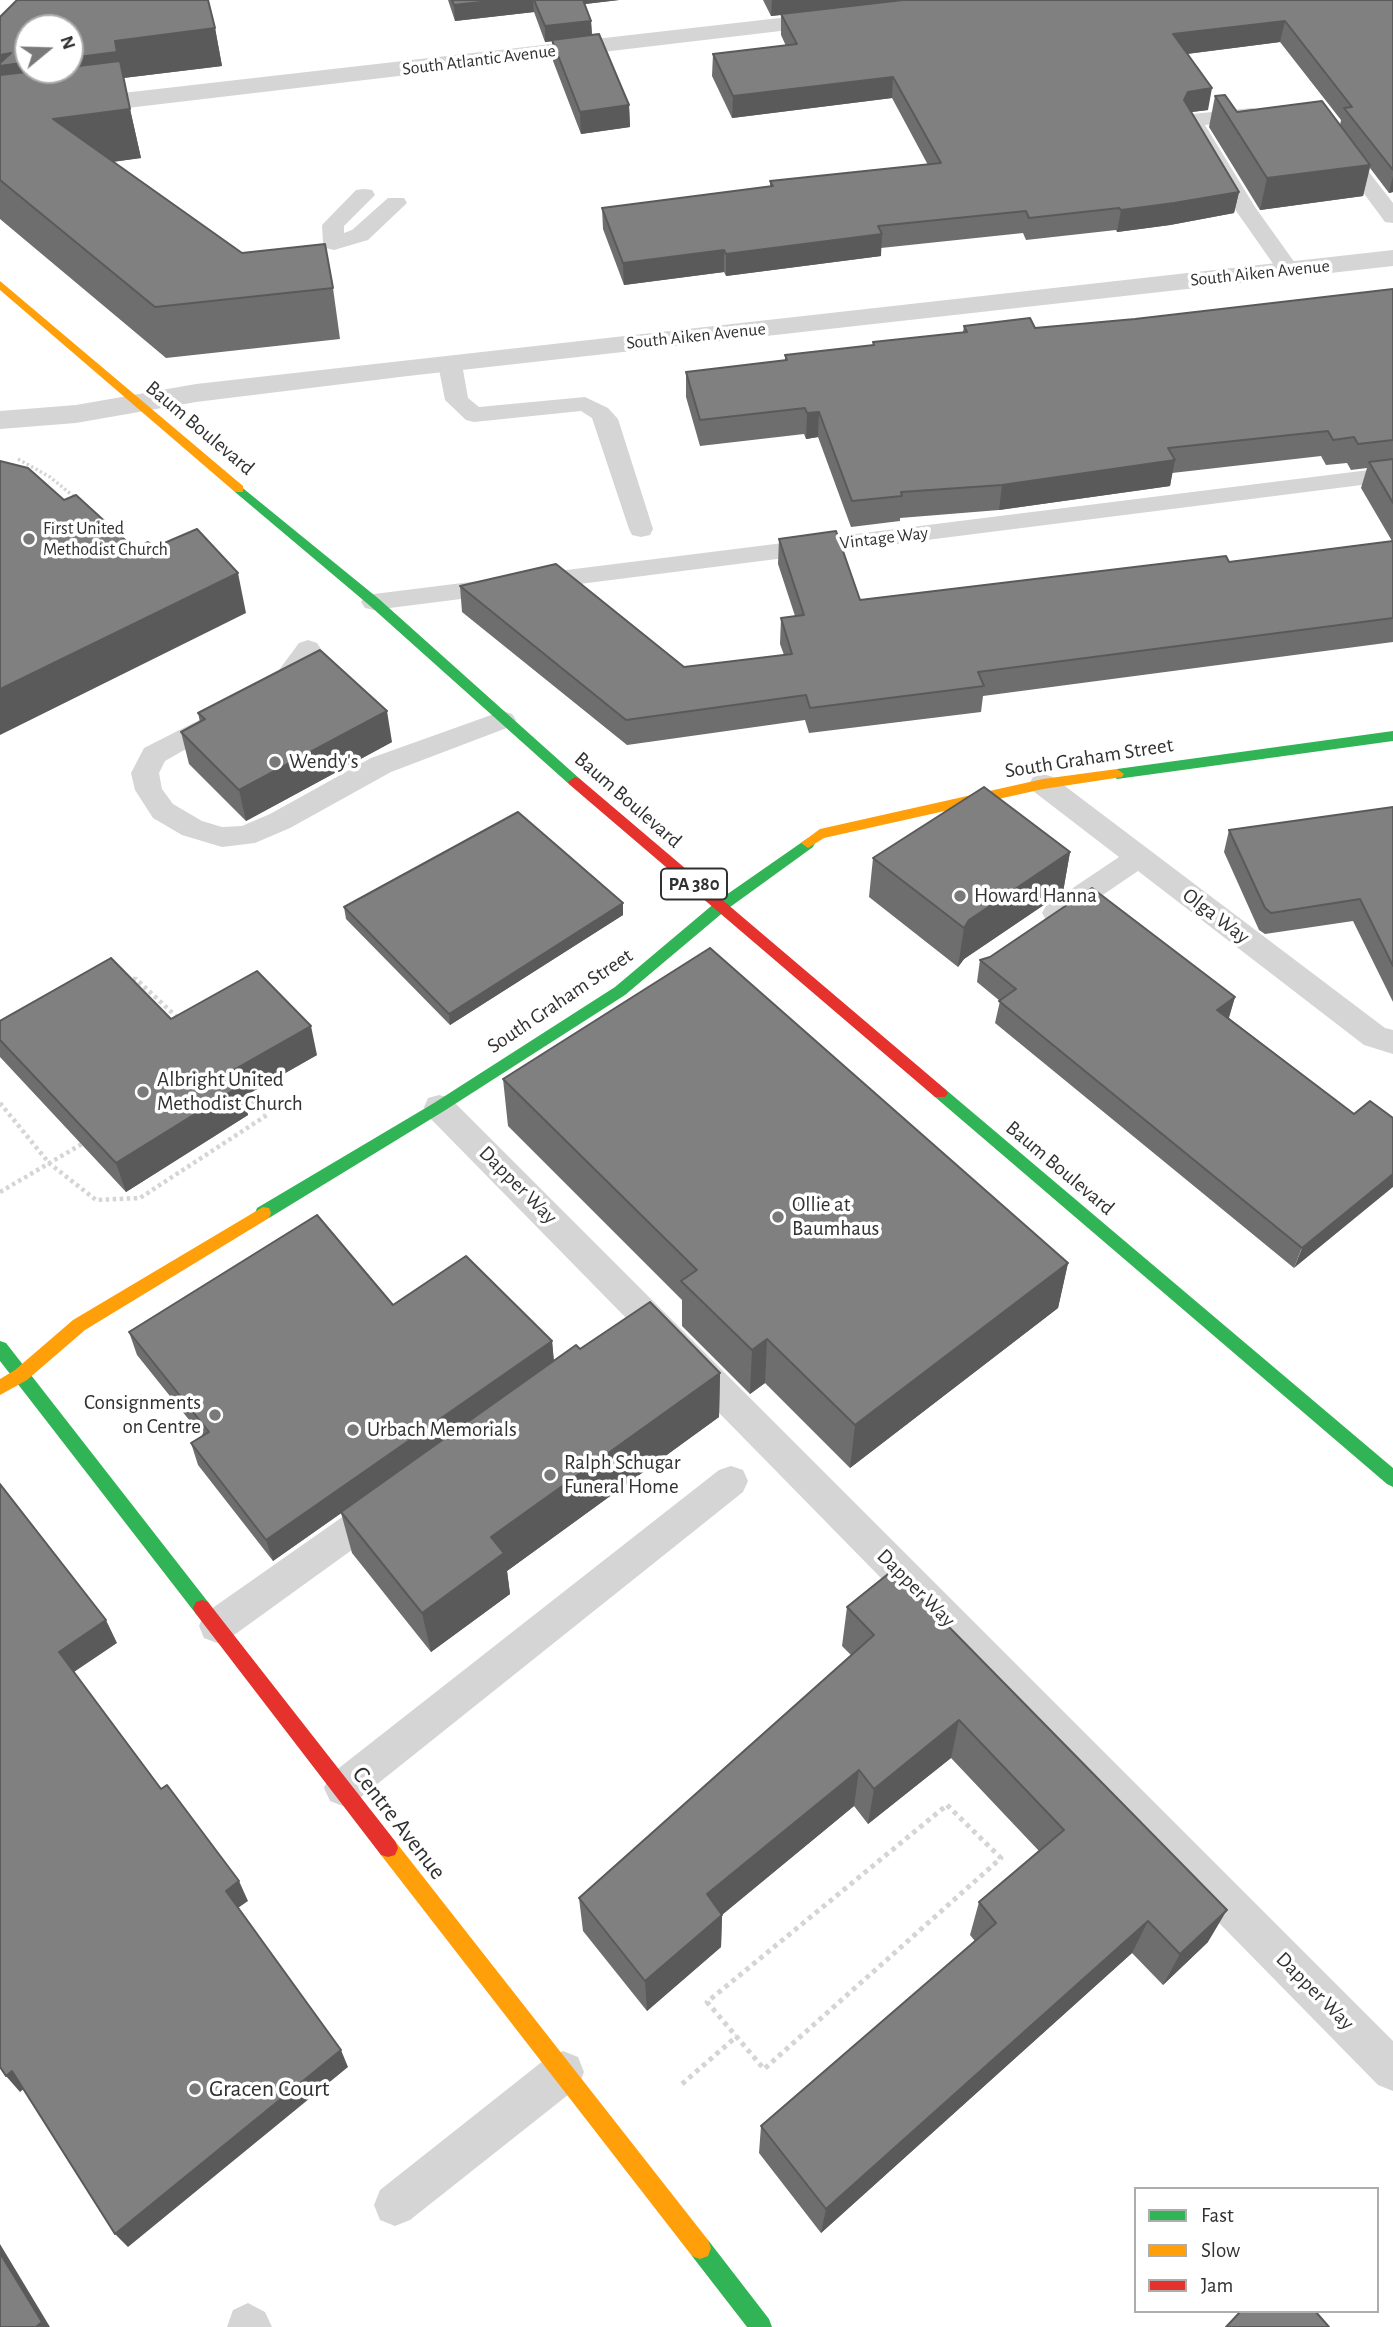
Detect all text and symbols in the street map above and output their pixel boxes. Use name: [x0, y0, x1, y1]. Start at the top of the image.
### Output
north arrow: [14, 14, 84, 84]
text: N: [56, 33, 79, 52]
street label: South Atlantic Avenue: [401, 40, 557, 80]
street label: South Aiken Avenue: [1189, 255, 1331, 291]
street label: South Aiken Avenue: [625, 318, 767, 354]
street label: Baum Boulevard: [140, 375, 260, 481]
place label: First United Methodist Church: [43, 518, 168, 560]
street label: Vintage Way: [839, 522, 929, 554]
marker: First United Methodist Church: [21, 531, 37, 547]
street label: South Graham Street: [1003, 732, 1175, 784]
street label: Baum Boulevard: [569, 746, 687, 854]
place label: Wendy's: [289, 749, 358, 775]
marker: Wendy's: [267, 754, 283, 770]
road number: PA 380: [661, 869, 727, 900]
place label: Howard Hanna: [974, 883, 1097, 909]
street label: Olga Way: [1177, 883, 1255, 949]
marker: Howard Hanna: [952, 888, 968, 904]
street label: South Graham Street: [482, 943, 638, 1059]
place label: Albright United Methodist Church: [157, 1067, 303, 1117]
marker: Albright United Methodist Church: [135, 1084, 151, 1100]
street label: Baum Boulevard: [1000, 1115, 1120, 1221]
street label: Dapper Way: [474, 1141, 562, 1229]
place label: Ollie at Baumhaus: [792, 1192, 879, 1242]
marker: Ollie at Baumhaus: [770, 1209, 786, 1225]
place label: Consignments on Centre: [84, 1390, 201, 1440]
marker: Consignments on Centre: [207, 1407, 223, 1423]
place label: Urbach Memorials: [367, 1417, 517, 1443]
marker: Urbach Memorials: [345, 1422, 361, 1438]
place label: Ralph Schugar Funeral Home: [564, 1450, 681, 1500]
marker: Ralph Schugar Funeral Home: [542, 1467, 558, 1483]
street label: Dapper Way: [872, 1544, 960, 1632]
street label: Centre Avenue: [346, 1761, 452, 1885]
street label: Dapper Way: [1271, 1947, 1359, 2035]
place label: Gracen Court: [209, 2075, 329, 2103]
marker: Gracen Court: [187, 2081, 203, 2097]
legend: [1134, 2187, 1379, 2313]
text: Fast: [1201, 2205, 1234, 2226]
text: Slow: [1201, 2240, 1240, 2261]
text: Jam: [1201, 2275, 1233, 2296]

